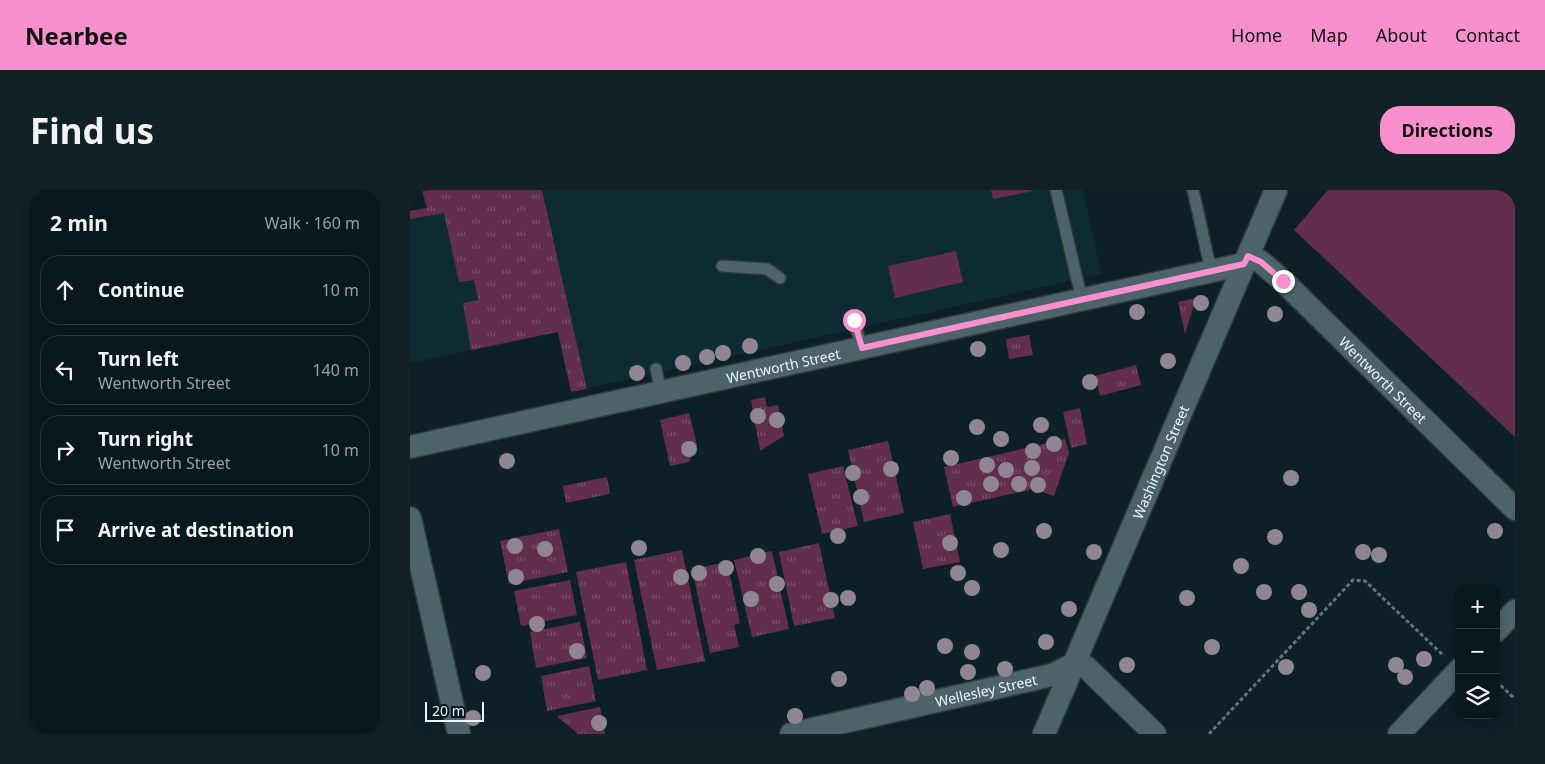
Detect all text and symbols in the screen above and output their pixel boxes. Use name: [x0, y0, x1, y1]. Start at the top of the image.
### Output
text: Nearbee: [25, 19, 128, 52]
text: Home: [1231, 23, 1282, 47]
text: Map: [1310, 23, 1348, 47]
text: About: [1376, 23, 1427, 47]
text: Contact: [1455, 23, 1520, 47]
button: Directions: [1380, 106, 1515, 154]
text: Find us: [30, 107, 154, 154]
text: 2 min: [50, 209, 108, 237]
text: Walk · 160 m: [265, 212, 360, 234]
route end: [1272, 270, 1295, 293]
icon: ahead: [51, 276, 79, 304]
text: Continue: [98, 277, 184, 303]
text: 10 m: [322, 279, 359, 301]
route start: [843, 309, 866, 332]
street label: Wentworth Street: [1335, 332, 1431, 427]
street label: Wentworth Street: [724, 343, 842, 387]
text: Turn left: [98, 346, 179, 372]
icon: left: [51, 356, 79, 384]
text: 140 m: [312, 359, 359, 381]
text: Wentworth Street: [98, 372, 231, 394]
street label: Washington Street: [1127, 402, 1193, 522]
text: Turn right: [98, 426, 193, 452]
icon: right: [51, 436, 79, 464]
text: 10 m: [322, 439, 359, 461]
text: Wentworth Street: [98, 452, 231, 474]
icon: arrive: [51, 516, 79, 544]
text: Arrive at destination: [98, 517, 294, 543]
map controls: [1455, 584, 1500, 719]
button: +: [1455, 584, 1500, 629]
button: −: [1455, 629, 1500, 674]
street label: Wellesley Street: [933, 669, 1039, 711]
button: layers: [1455, 674, 1500, 719]
scale bar: [425, 699, 484, 722]
text: 20 m: [432, 701, 465, 720]

